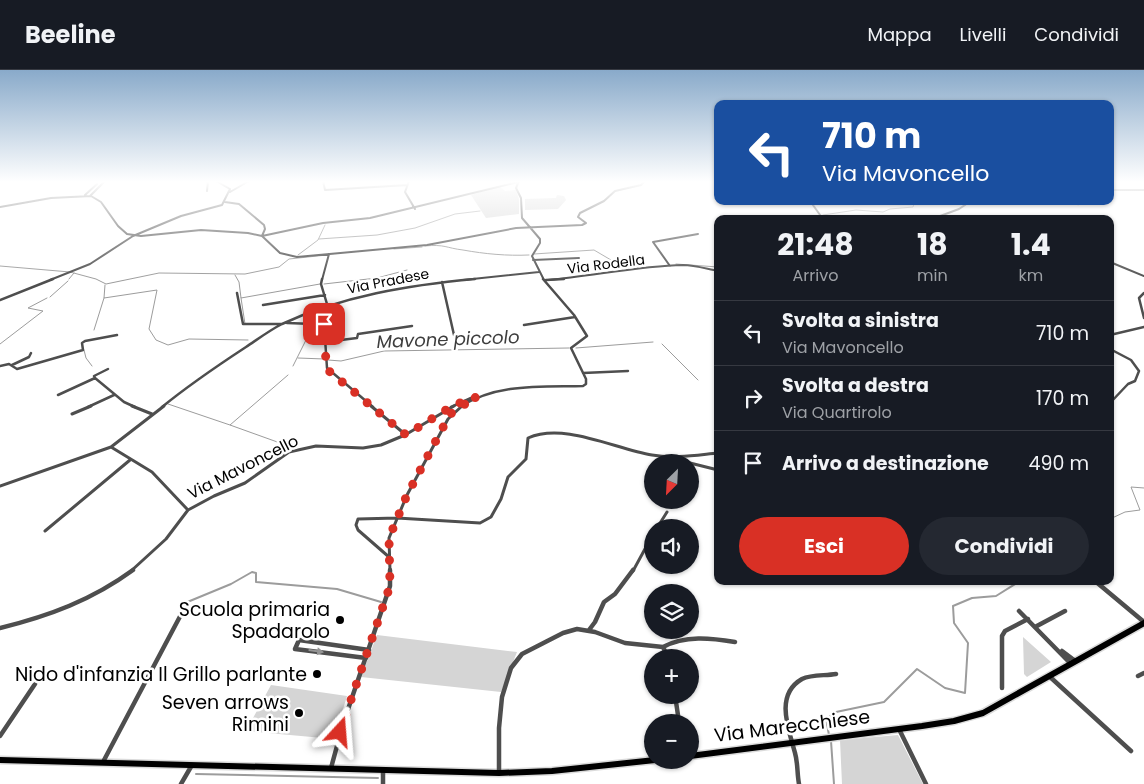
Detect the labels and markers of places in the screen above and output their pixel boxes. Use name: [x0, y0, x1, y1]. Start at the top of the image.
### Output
pin: [303, 303, 345, 345]
place label: Scuola primaria Spadarolo: [179, 596, 330, 645]
marker: Scuola primaria Spadarolo: [334, 614, 346, 626]
place label: Nido d'infanzia Il Grillo parlante: [15, 661, 307, 688]
marker: Nido d'infanzia Il Grillo parlante: [311, 668, 323, 680]
place label: Seven arrows Rimini: [162, 689, 289, 738]
marker: Seven arrows Rimini: [293, 707, 305, 719]

